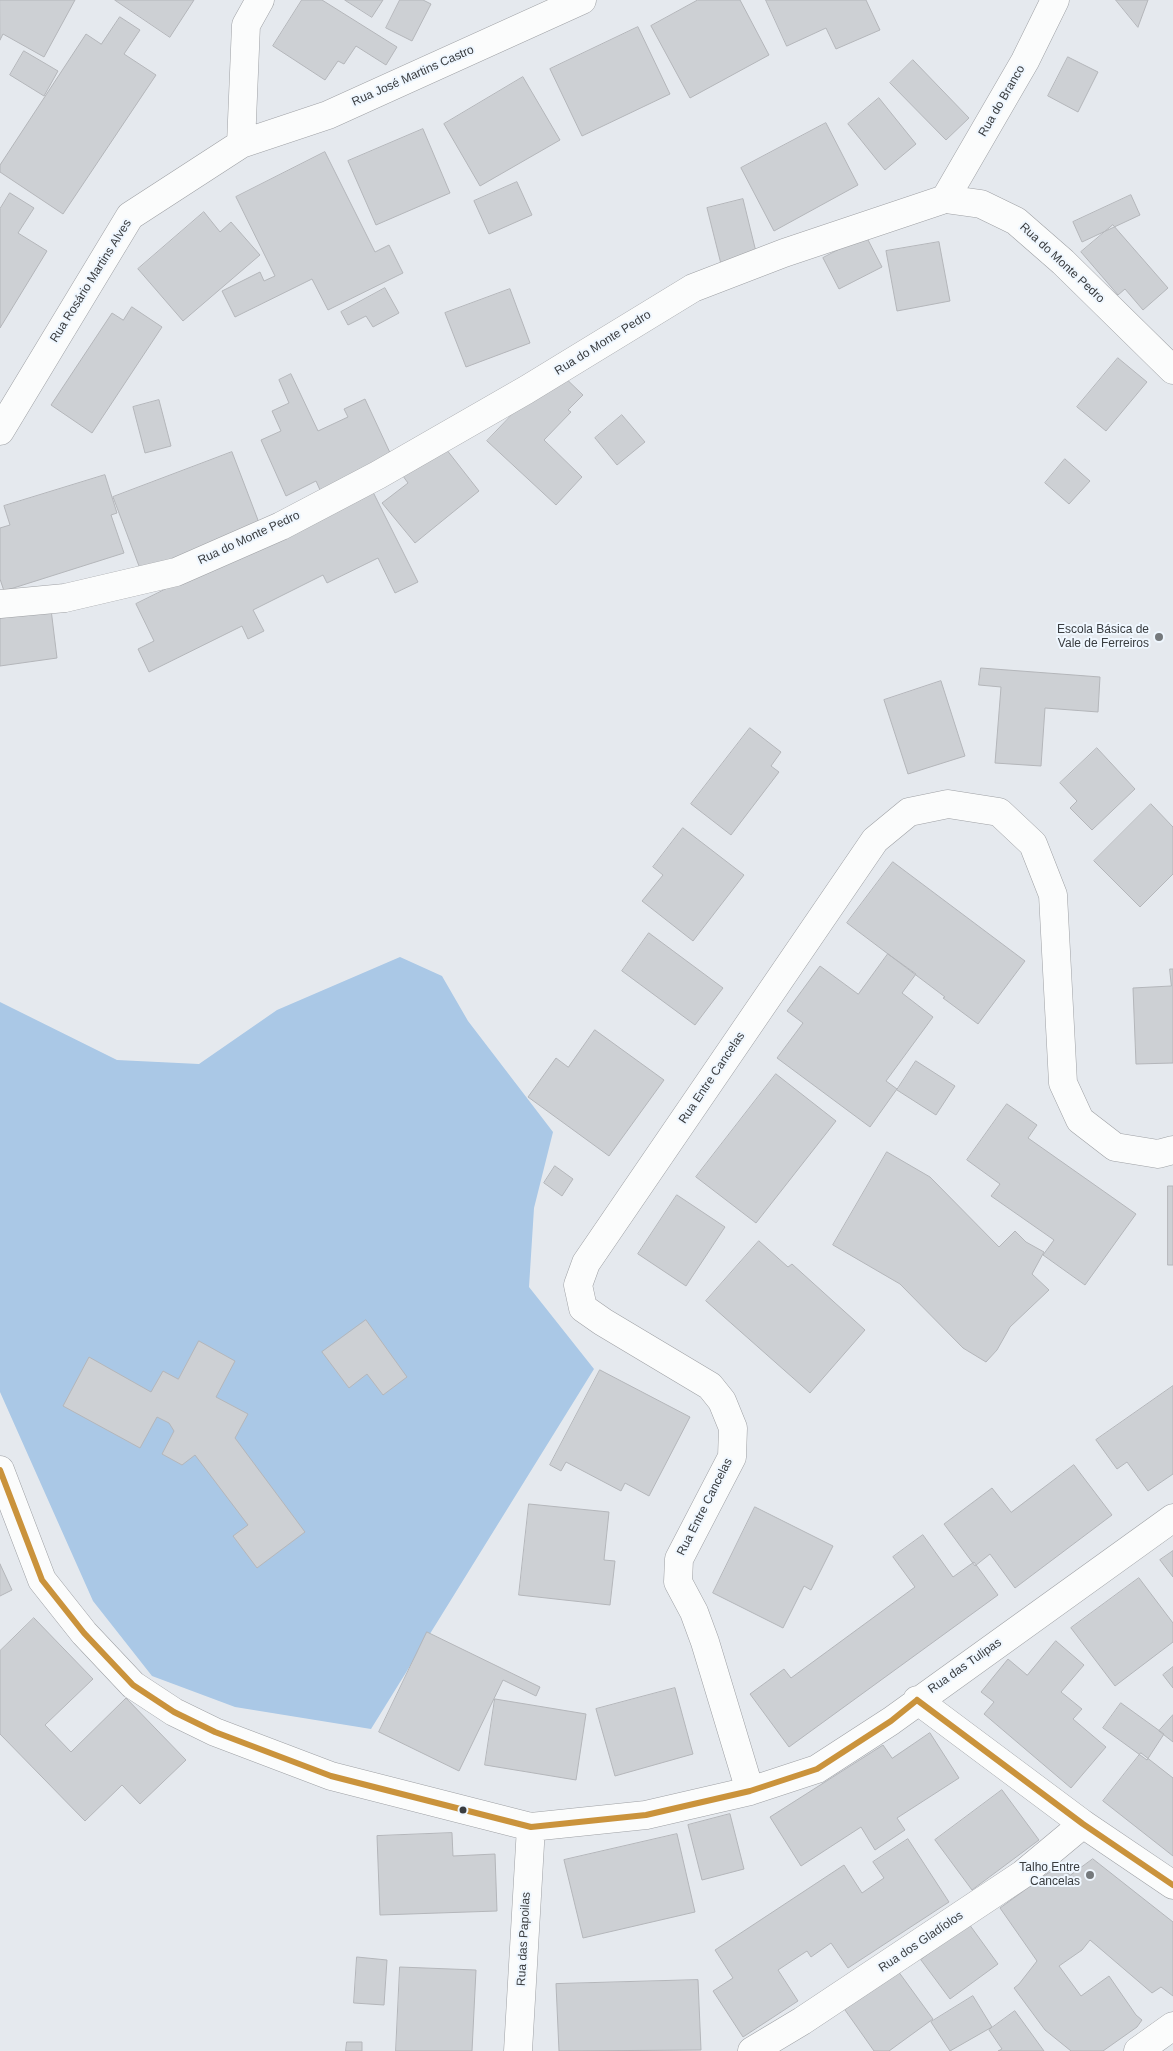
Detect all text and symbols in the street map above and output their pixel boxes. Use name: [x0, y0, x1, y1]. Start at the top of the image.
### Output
street label: Rua José Martins Castro: [350, 43, 476, 109]
street label: Rua do Branco: [976, 63, 1028, 139]
street label: Rua Rosário Martins Alves: [47, 217, 135, 345]
street label: Rua do Monte Pedro: [1017, 220, 1107, 306]
street label: Rua do Monte Pedro: [552, 308, 654, 378]
street label: Rua do Monte Pedro: [196, 508, 302, 568]
place label: Escola Básica de Vale de Ferreiros: [1057, 623, 1149, 651]
marker: Escola Básica de Vale de Ferreiros: [1153, 631, 1165, 643]
street label: Rua Entre Cancelas: [676, 1029, 748, 1127]
street label: Rua Entre Cancelas: [674, 1456, 736, 1558]
street label: Rua das Tulipas: [926, 1635, 1004, 1697]
unlabelled marker: [458, 1805, 468, 1815]
place label: Talho Entre Cancelas: [1019, 1861, 1080, 1889]
marker: Talho Entre Cancelas: [1084, 1869, 1096, 1881]
street label: Rua das Papoilas: [514, 1892, 534, 1986]
street label: Rua dos Gladíolos: [876, 1908, 966, 1976]

